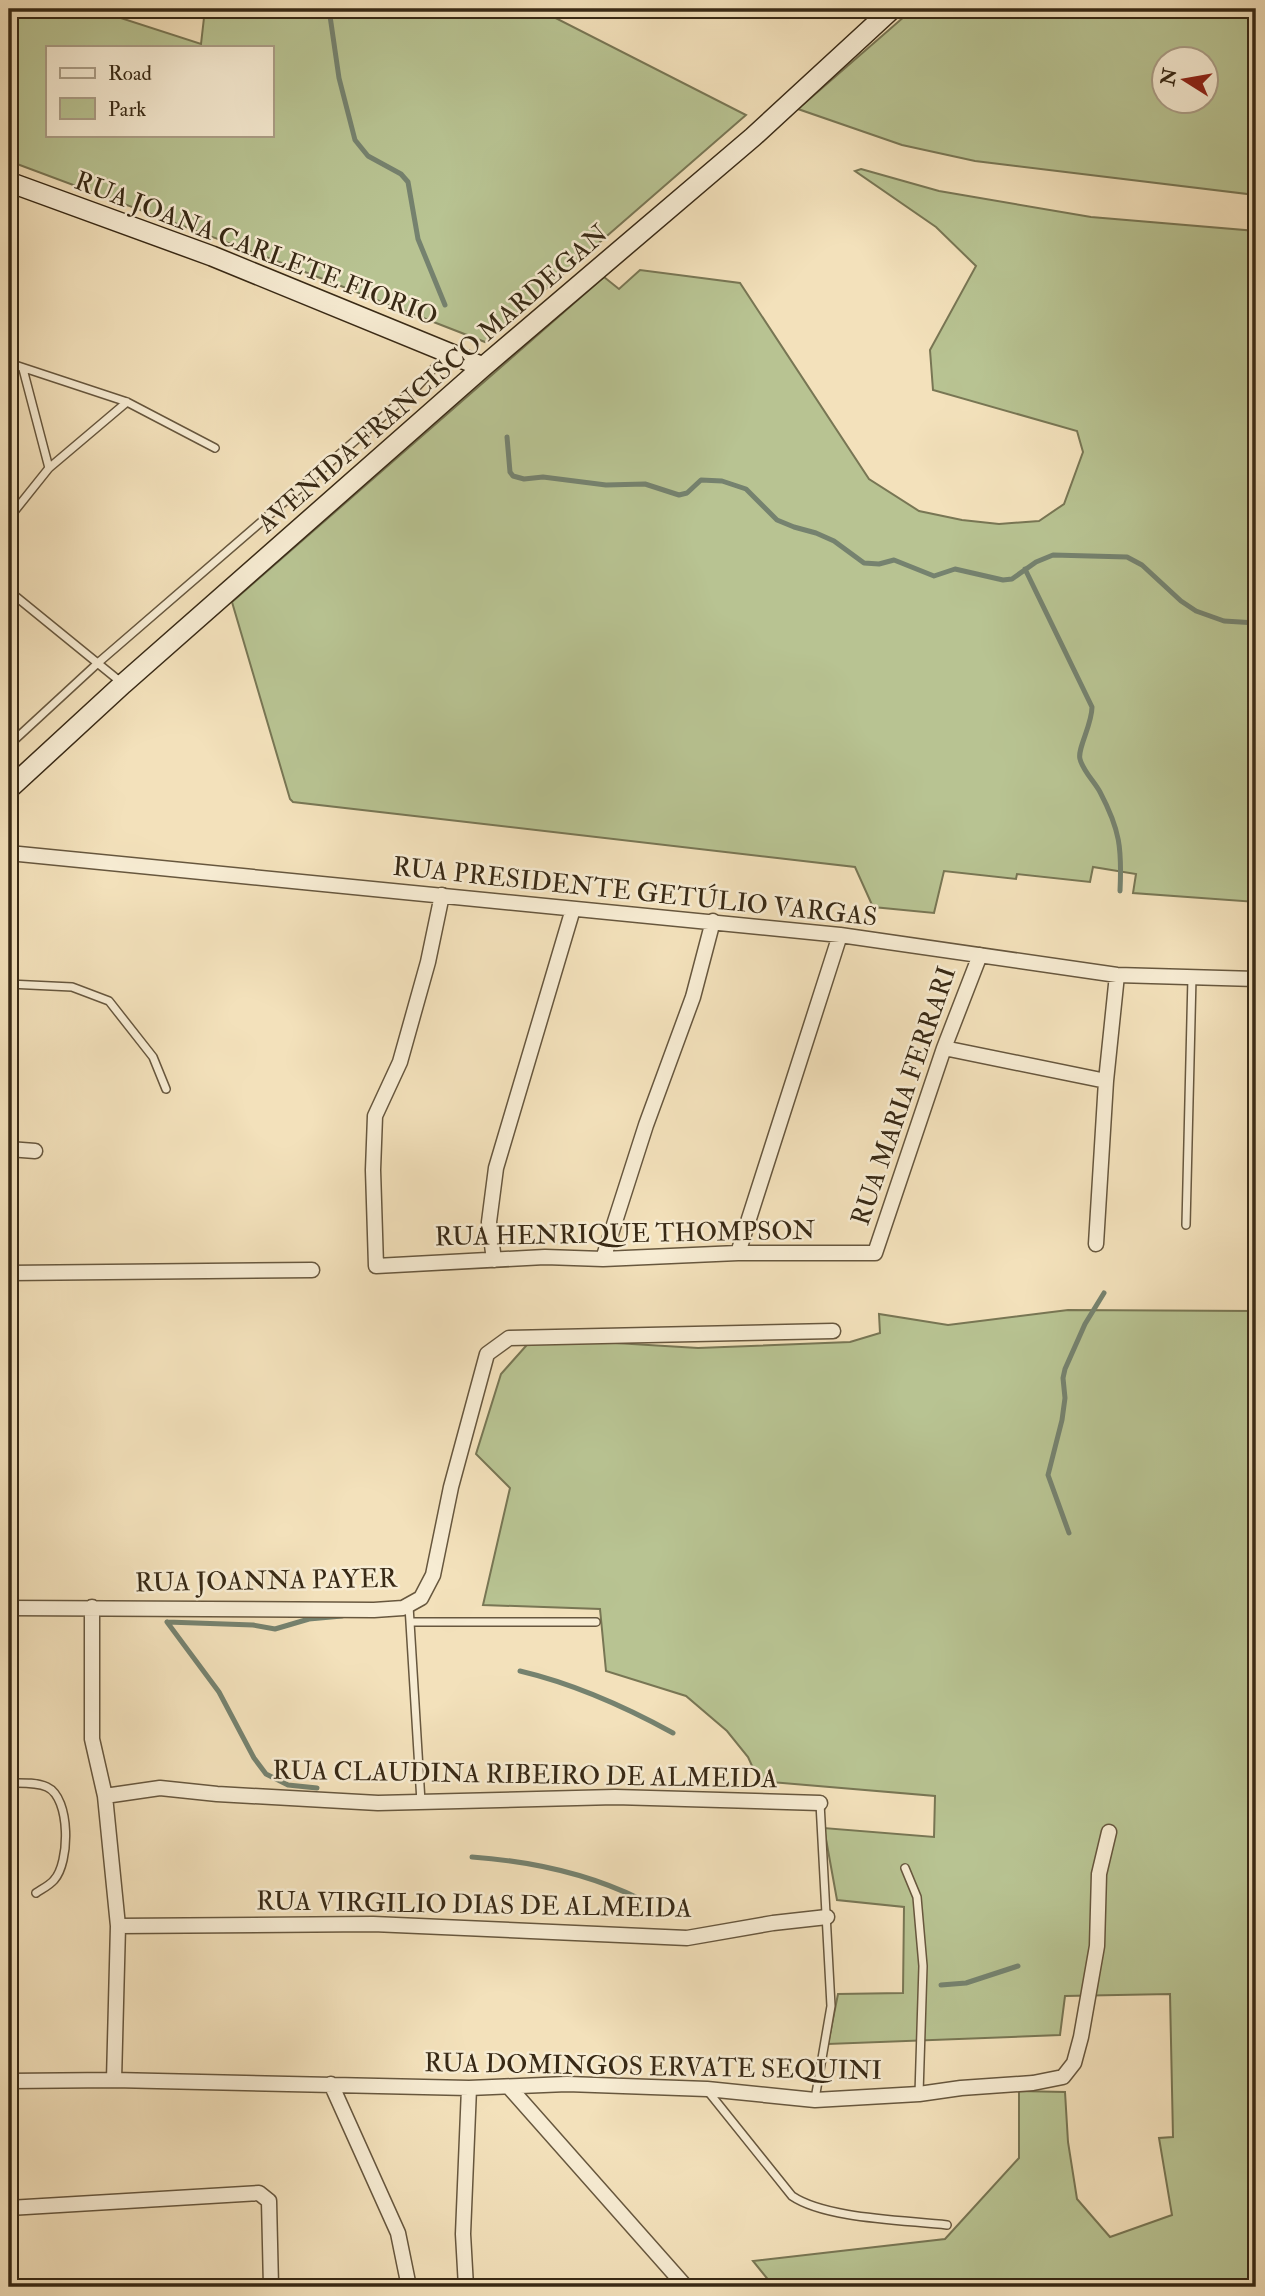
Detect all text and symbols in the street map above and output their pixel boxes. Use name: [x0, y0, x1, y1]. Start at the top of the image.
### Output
legend: [46, 46, 273, 136]
north arrow: [1150, 46, 1220, 116]
text: Road: [108, 60, 153, 87]
text: N: [1156, 65, 1183, 89]
text: Park: [108, 96, 146, 123]
street label: RUA JOANA CARLETE FIORIO: [70, 165, 442, 333]
street label: AVENIDA FRANCISCO MARDEGAN: [250, 217, 615, 541]
street label: RUA PRESIDENTE GETÚLIO VARGAS: [391, 849, 879, 933]
street label: RUA MARIA FERRARI: [845, 962, 963, 1230]
street label: RUA HENRIQUE THOMPSON: [434, 1215, 816, 1253]
street label: RUA JOANNA PAYER: [135, 1563, 399, 1599]
street label: RUA CLAUDINA RIBEIRO DE ALMEIDA: [272, 1755, 778, 1795]
street label: RUA VIRGILIO DIAS DE ALMEIDA: [256, 1885, 693, 1925]
street label: RUA DOMINGOS ERVATE SEQUINI: [424, 2047, 882, 2087]

